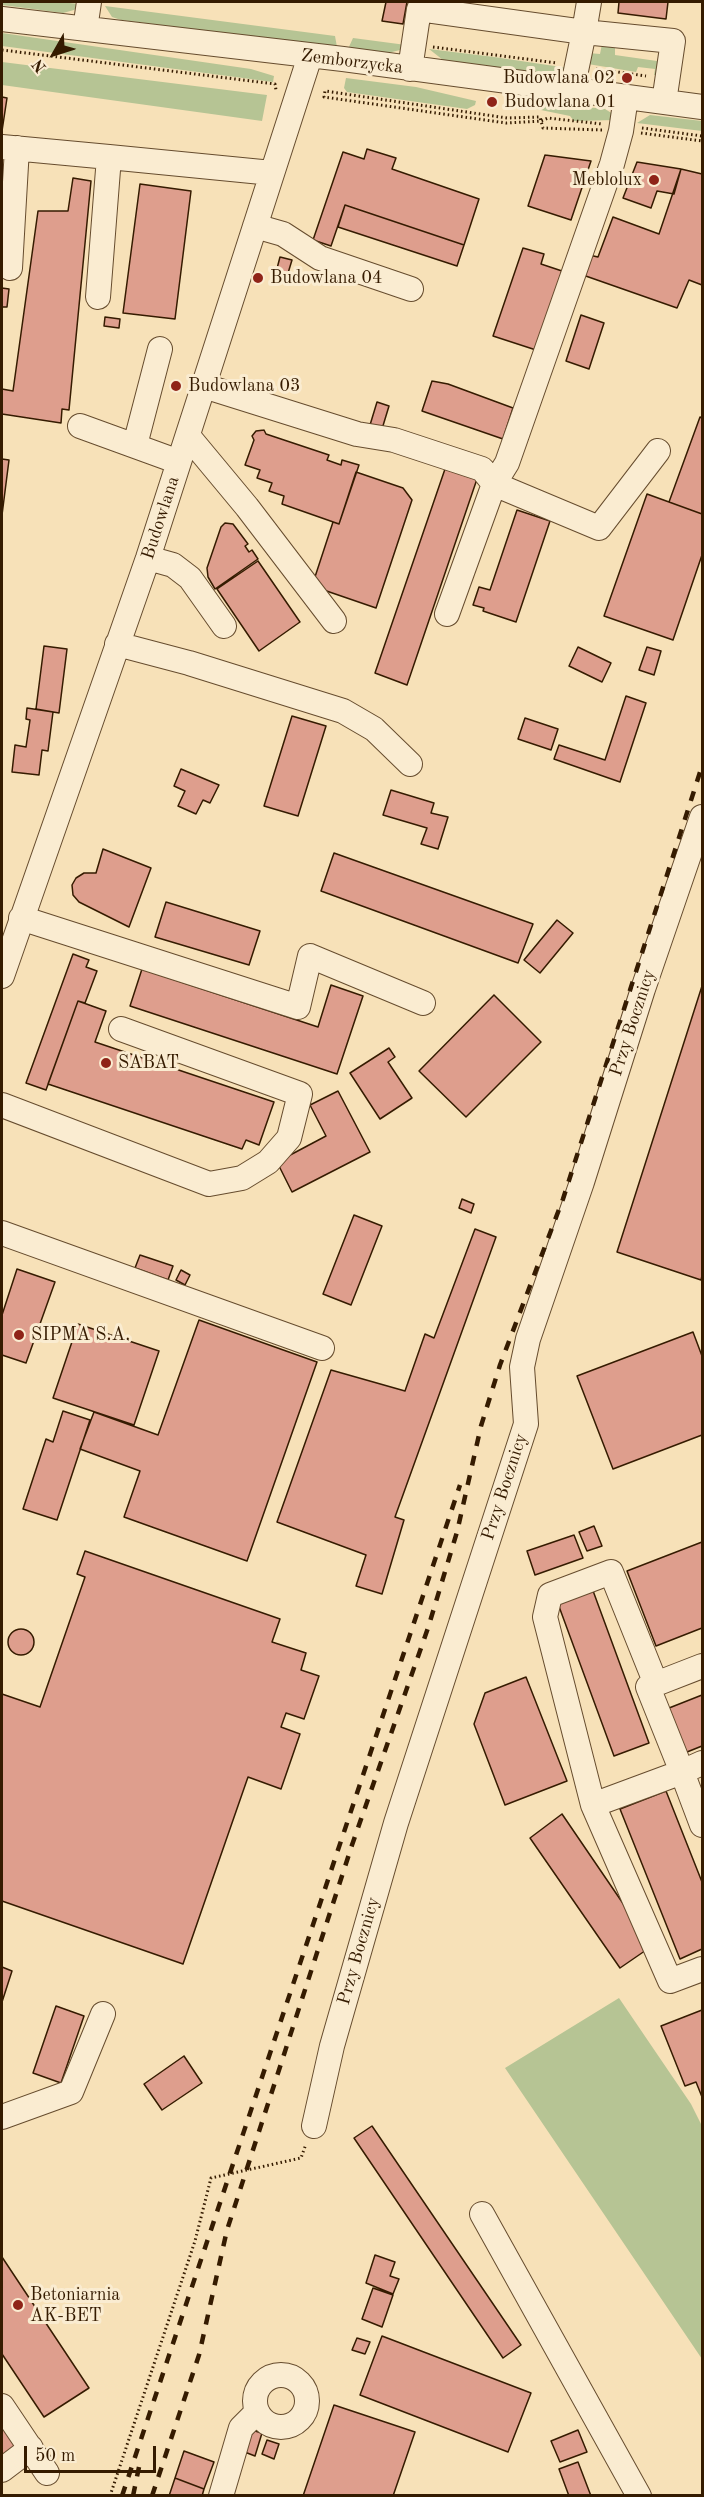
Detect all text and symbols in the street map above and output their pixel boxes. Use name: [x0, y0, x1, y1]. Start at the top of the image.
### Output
north arrow: [24, 24, 84, 84]
street label: Zemborzycka: [300, 45, 404, 79]
text: N: [30, 56, 50, 75]
place label: Budowlana 02: [503, 67, 615, 89]
marker: Budowlana 02: [620, 71, 634, 85]
place label: Budowlana 01: [504, 91, 616, 113]
marker: Budowlana 01: [485, 95, 499, 109]
place label: Meblolux: [572, 169, 642, 191]
marker: Meblolux: [647, 173, 661, 187]
place label: Budowlana 04: [270, 267, 382, 289]
marker: Budowlana 04: [251, 271, 265, 285]
place label: Budowlana 03: [188, 375, 300, 397]
marker: Budowlana 03: [169, 379, 183, 393]
street label: Budowlana: [137, 474, 185, 562]
street label: Przy Bocznicy: [606, 967, 660, 1079]
place label: SABAT: [118, 1052, 179, 1074]
marker: SABAT: [99, 1056, 113, 1070]
place label: SIPMA S.A.: [31, 1324, 130, 1346]
marker: SIPMA S.A.: [12, 1328, 26, 1342]
street label: Przy Bocznicy: [478, 1431, 532, 1543]
street label: Przy Bocznicy: [333, 1895, 385, 2007]
place label: Betoniarnia AK-BET: [30, 2284, 120, 2326]
marker: Betoniarnia AK-BET: [11, 2298, 25, 2312]
scale bar: [27, 2434, 159, 2472]
text: 50 m: [35, 2447, 75, 2465]

